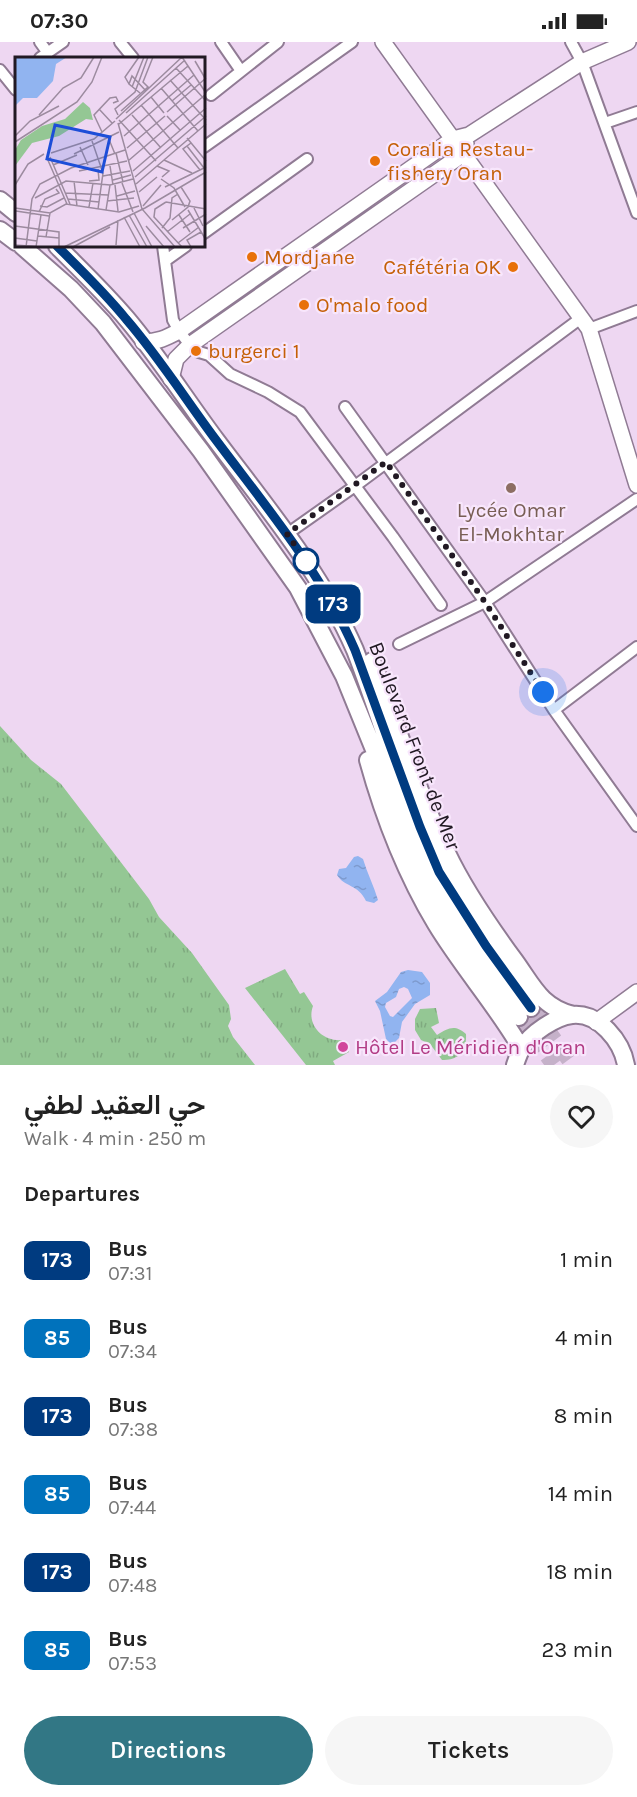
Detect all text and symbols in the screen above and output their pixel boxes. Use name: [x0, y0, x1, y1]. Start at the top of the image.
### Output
text: 07:30: [30, 8, 88, 34]
inset map: [15, 57, 206, 248]
place label: Coralia Restau- fishery Oran: [387, 137, 533, 185]
marker: Coralia Restau- fishery Oran: [368, 154, 382, 168]
place label: Mordjane: [264, 245, 355, 269]
marker: Mordjane: [245, 250, 259, 264]
place label: Cafétéria OK: [383, 255, 501, 279]
marker: Cafétéria OK: [506, 260, 520, 274]
place label: O'malo food: [316, 293, 429, 317]
marker: O'malo food: [297, 298, 311, 312]
place label: burgerci 1: [208, 339, 300, 363]
marker: burgerci 1: [189, 344, 203, 358]
marker: Lycée Omar El-Mokhtar: [504, 481, 518, 495]
place label: Lycée Omar El-Mokhtar: [457, 498, 566, 546]
unlabelled marker: [293, 548, 319, 574]
line badge: 173: [298, 584, 368, 624]
text: 173: [318, 592, 349, 616]
street label: Boulevard Front de Mer: [364, 639, 466, 854]
your location: [528, 677, 558, 707]
place label: Hôtel Le Méridien d'Oran: [355, 1035, 586, 1059]
marker: Hôtel Le Méridien d'Oran: [336, 1040, 350, 1054]
button: heart: [550, 1085, 613, 1148]
text: حي العقيد لطفي: [24, 1088, 206, 1121]
text: Walk · 4 min · 250 m: [24, 1127, 206, 1150]
text: Departures: [24, 1181, 140, 1207]
text: Bus: [108, 1236, 148, 1262]
text: 1 min: [560, 1247, 613, 1273]
text: 173: [42, 1248, 73, 1272]
text: 07:31: [108, 1262, 152, 1285]
text: Bus: [108, 1314, 148, 1340]
text: 4 min: [555, 1325, 613, 1351]
text: 85: [44, 1326, 70, 1350]
text: 07:34: [108, 1340, 157, 1363]
text: Bus: [108, 1392, 148, 1418]
text: 8 min: [554, 1403, 613, 1429]
text: 173: [42, 1404, 73, 1428]
text: 07:38: [108, 1418, 158, 1441]
text: Bus: [108, 1470, 148, 1496]
text: 14 min: [548, 1481, 613, 1507]
text: 85: [44, 1482, 70, 1506]
text: 07:44: [108, 1496, 156, 1519]
text: Bus: [108, 1548, 148, 1574]
text: 18 min: [547, 1559, 613, 1585]
text: 173: [42, 1560, 73, 1584]
text: 07:48: [108, 1574, 157, 1597]
text: Bus: [108, 1626, 148, 1652]
text: 23 min: [542, 1637, 613, 1663]
text: 85: [44, 1638, 70, 1662]
text: 07:53: [108, 1652, 157, 1675]
button: Directions: [24, 1716, 313, 1785]
button: Tickets: [325, 1716, 613, 1785]

